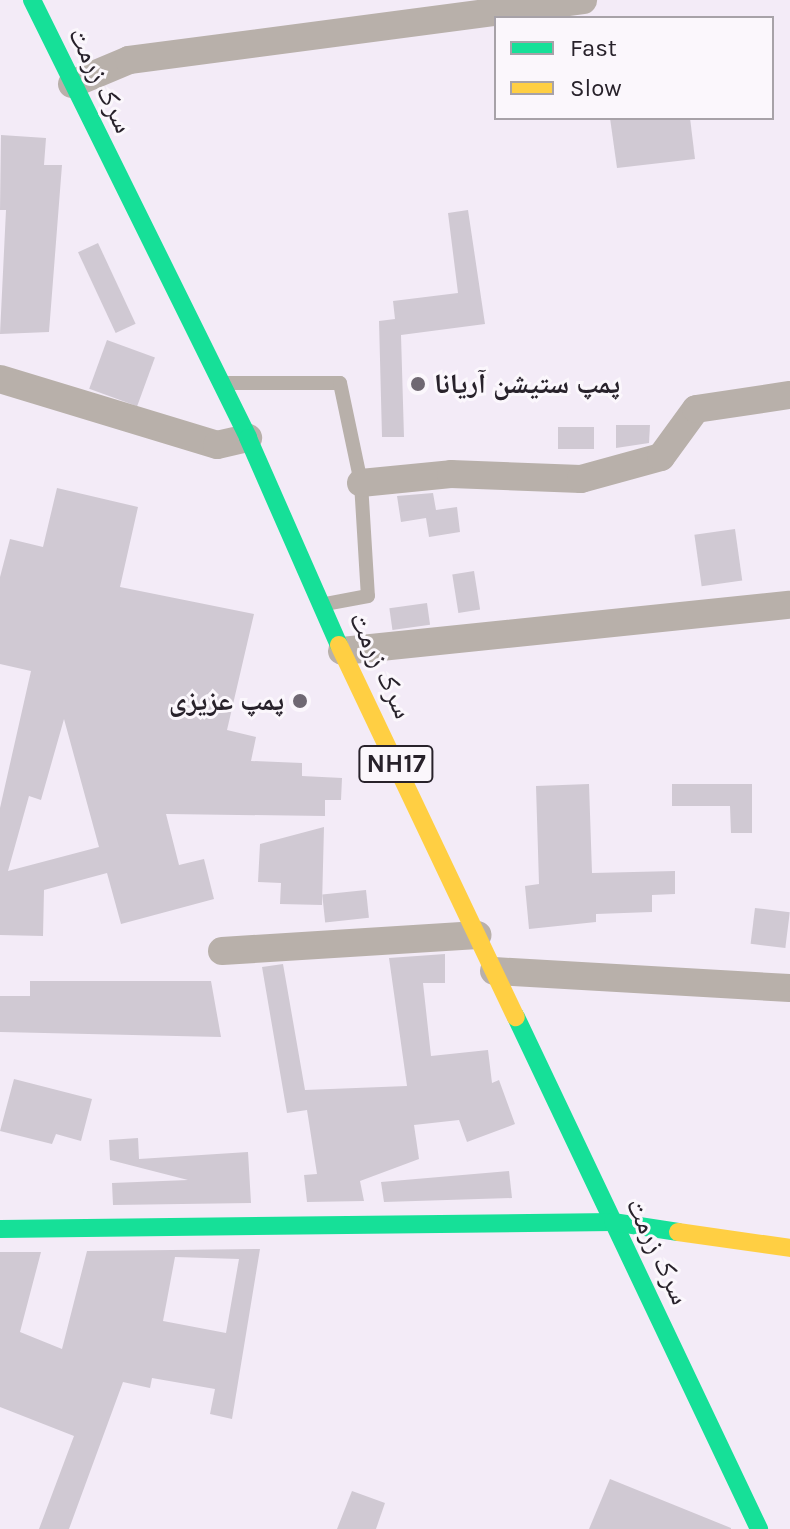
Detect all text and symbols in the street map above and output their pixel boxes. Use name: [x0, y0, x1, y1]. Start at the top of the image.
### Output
legend: [494, 16, 774, 120]
street label: سرک زرمت: [61, 21, 141, 139]
text: Fast: [570, 34, 617, 62]
text: Slow: [570, 74, 622, 102]
place label: پمپ ستیشن آریانا: [434, 367, 620, 401]
marker: پمپ ستیشن آریانا: [409, 375, 427, 393]
street label: سرک زرمت: [342, 606, 420, 724]
place label: پمپ عزیزی: [169, 684, 284, 718]
marker: پمپ عزیزی: [291, 692, 309, 710]
road number: NH17: [358, 742, 434, 786]
street label: سرک زرمت: [619, 1192, 697, 1310]

